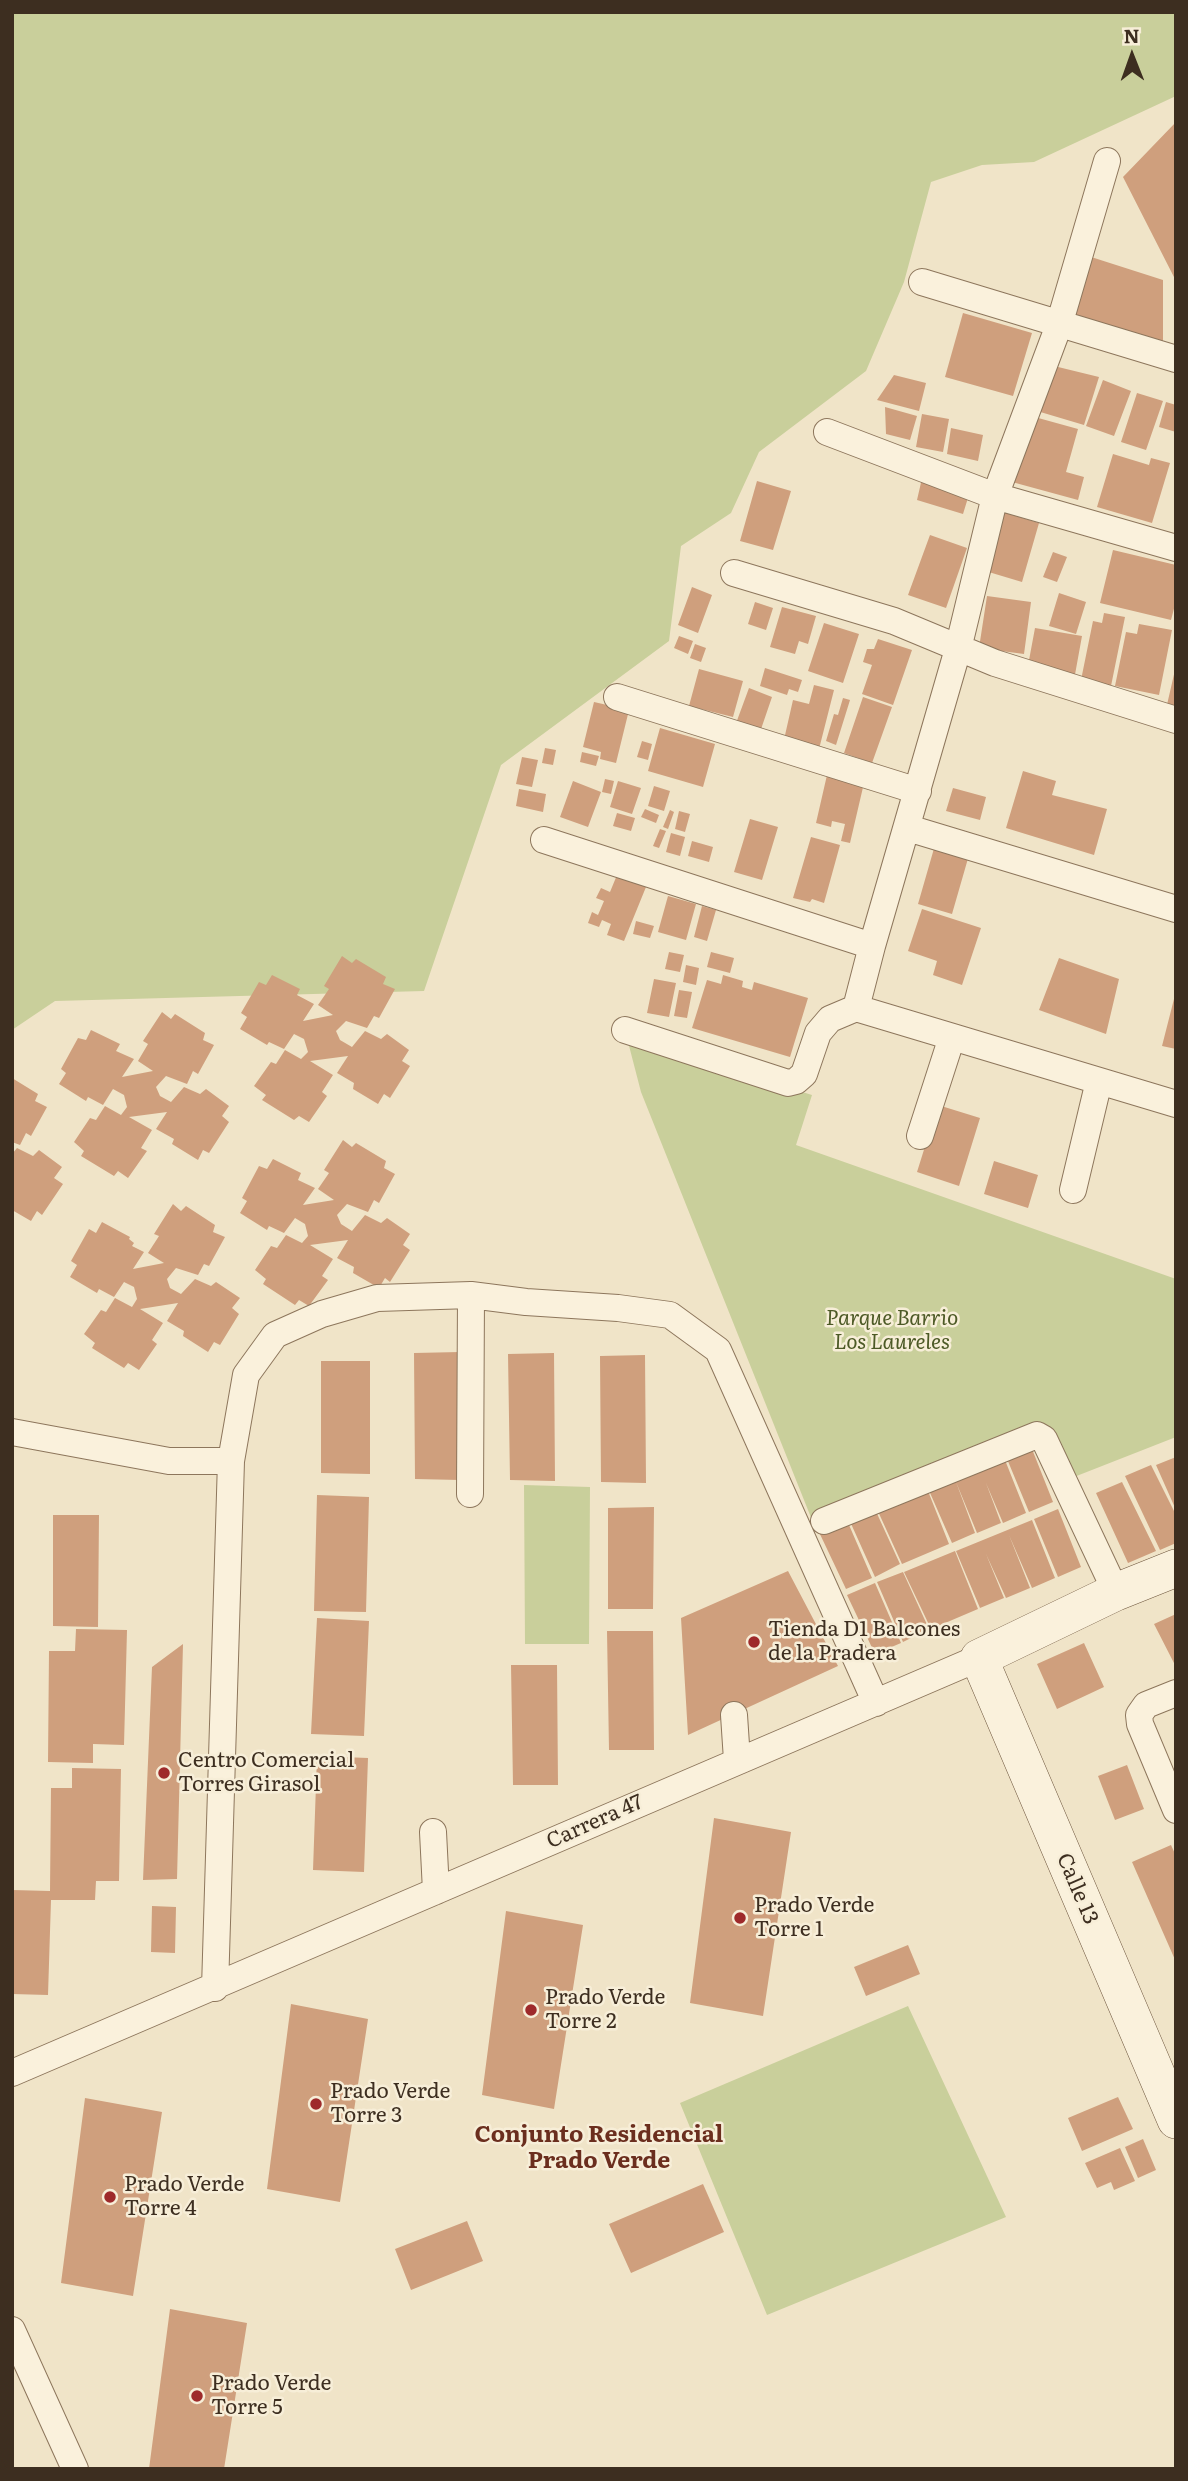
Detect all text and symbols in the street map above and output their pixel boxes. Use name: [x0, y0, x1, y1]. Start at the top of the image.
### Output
north arrow: [1097, 21, 1167, 91]
text: N: [1123, 21, 1140, 49]
park label: Parque Barrio Los Laureles: [826, 1306, 958, 1356]
place label: Tienda D1 Balcones de la Pradera: [768, 1617, 960, 1667]
marker: Tienda D1 Balcones de la Pradera: [746, 1634, 762, 1650]
place label: Centro Comercial Torres Girasol: [178, 1748, 354, 1798]
marker: Centro Comercial Torres Girasol: [156, 1765, 172, 1781]
street label: Carrera 47: [543, 1790, 647, 1854]
street label: Calle 13: [1051, 1850, 1103, 1928]
place label: Prado Verde Torre 1: [754, 1893, 874, 1943]
marker: Prado Verde Torre 1: [732, 1910, 748, 1926]
place label: Prado Verde Torre 2: [545, 1985, 665, 2035]
marker: Prado Verde Torre 2: [523, 2002, 539, 2018]
place label: Prado Verde Torre 3: [330, 2079, 450, 2129]
marker: Prado Verde Torre 3: [308, 2096, 324, 2112]
district label: Conjunto Residencial Prado Verde: [475, 2121, 723, 2175]
place label: Prado Verde Torre 4: [124, 2172, 244, 2222]
marker: Prado Verde Torre 4: [102, 2189, 118, 2205]
place label: Prado Verde Torre 5: [211, 2371, 331, 2421]
marker: Prado Verde Torre 5: [189, 2388, 205, 2404]

